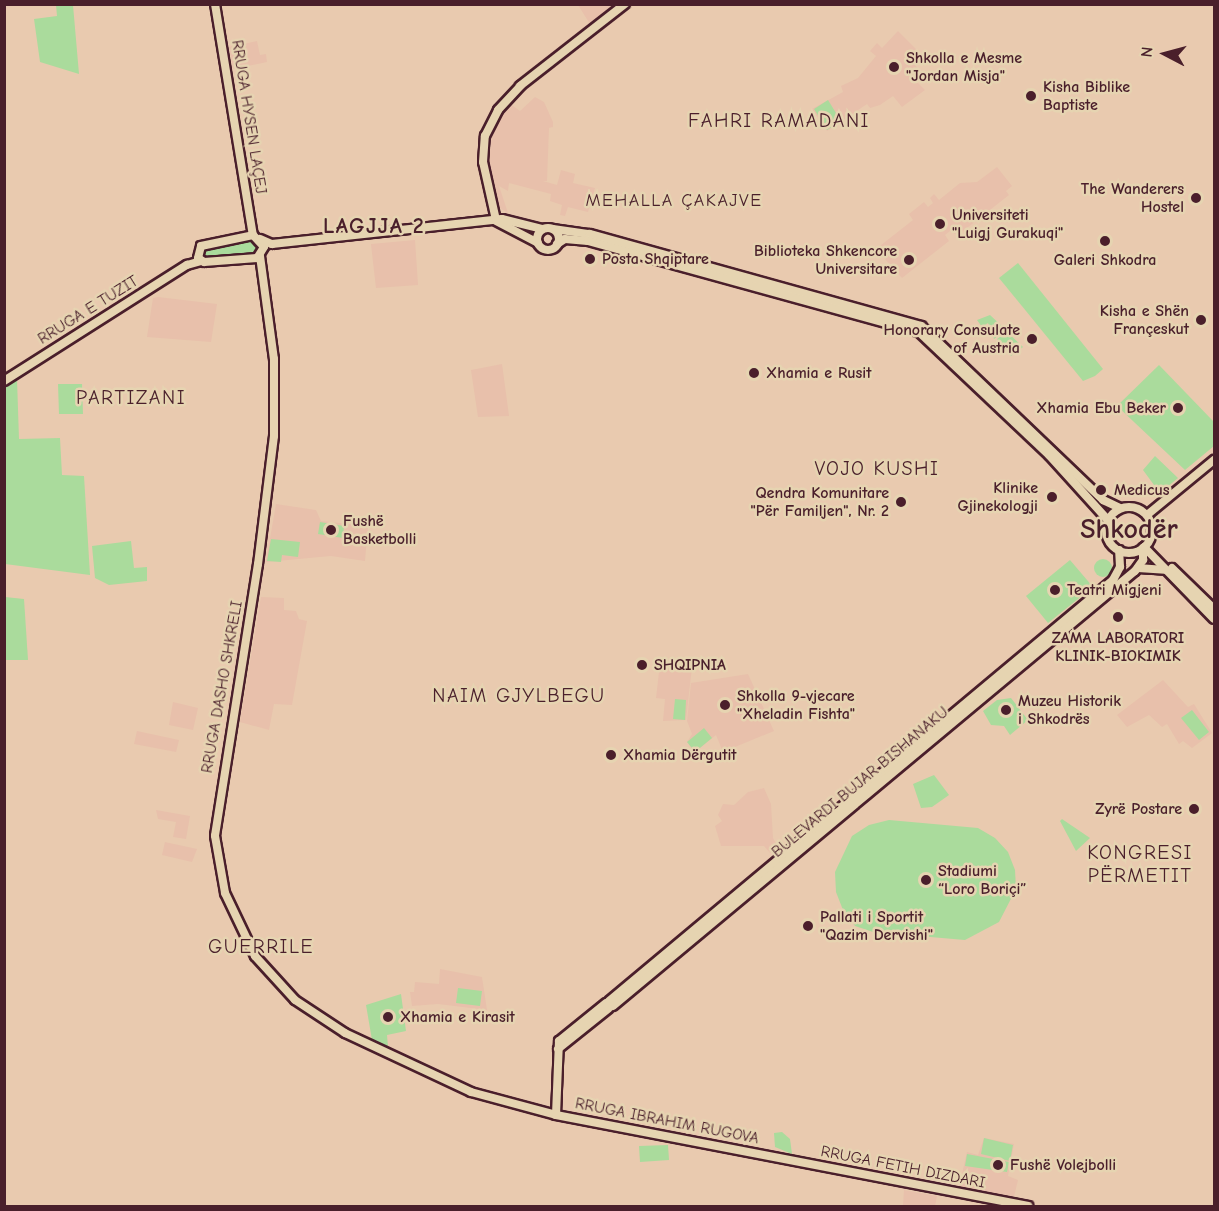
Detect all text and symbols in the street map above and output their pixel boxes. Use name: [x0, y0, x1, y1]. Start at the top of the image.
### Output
north arrow: [1135, 24, 1195, 84]
street label: RRUGA HYSEN LAÇEJ: [227, 39, 271, 195]
text: N: [1138, 46, 1157, 58]
place label: Shkolla e Mesme "Jordan Misja": [906, 48, 1022, 86]
marker: Shkolla e Mesme "Jordan Misja": [887, 60, 901, 74]
place label: Kisha Biblike Baptiste: [1043, 77, 1130, 115]
marker: Kisha Biblike Baptiste: [1024, 89, 1038, 103]
district label: FAHRI RAMADANI: [688, 108, 870, 132]
place label: The Wanderers Hostel: [1081, 179, 1184, 217]
district label: MEHALLA ÇAKAJVE: [585, 190, 763, 212]
marker: The Wanderers Hostel: [1189, 191, 1203, 205]
place label: Universiteti "Luigj Gurakuqi": [952, 205, 1063, 243]
district label: LAGJJA 2: [323, 214, 425, 240]
marker: Universiteti "Luigj Gurakuqi": [933, 217, 947, 231]
marker: Galeri Shkodra: [1098, 234, 1112, 248]
place label: Biblioteka Shkencore Universitare: [754, 241, 897, 279]
place label: Posta Shqiptare: [602, 249, 709, 269]
place label: Galeri Shkodra: [1054, 250, 1156, 270]
marker: Posta Shqiptare: [583, 252, 597, 266]
marker: Biblioteka Shkencore Universitare: [902, 253, 916, 267]
street label: RRUGA E TUZIT: [34, 272, 142, 348]
place label: Kisha e Shën Françeskut: [1100, 301, 1189, 339]
marker: Kisha e Shën Françeskut: [1194, 313, 1208, 327]
place label: Honorary Consulate of Austria: [883, 320, 1020, 358]
marker: Honorary Consulate of Austria: [1025, 332, 1039, 346]
place label: Xhamia e Rusit: [766, 363, 871, 383]
marker: Xhamia e Rusit: [747, 366, 761, 380]
district label: PARTIZANI: [76, 385, 186, 409]
place label: Xhamia Ebu Beker: [1036, 398, 1166, 418]
marker: Xhamia Ebu Beker: [1171, 401, 1185, 415]
district label: VOJO KUSHI: [815, 456, 939, 480]
place label: Klinike Gjinekologji: [957, 478, 1038, 516]
place label: Medicus: [1114, 480, 1170, 500]
marker: Medicus: [1092, 481, 1110, 499]
place label: Qendra Komunitare "Për Familjen", Nr. 2: [751, 483, 889, 521]
marker: Klinike Gjinekologji: [1043, 488, 1061, 506]
marker: Qendra Komunitare "Për Familjen", Nr. 2: [894, 495, 908, 509]
place label: Fushë Basketbolli: [343, 511, 416, 549]
district label: Shkodër: [1080, 512, 1178, 546]
marker: Fushë Basketbolli: [324, 523, 338, 537]
place label: Teatri Migjeni: [1067, 580, 1162, 600]
marker: Teatri Migjeni: [1048, 583, 1062, 597]
street label: RRUGA DASHO SHKRELI: [197, 599, 247, 775]
marker: ZAMA LABORATORI KLINIK-BIOKIMIK: [1109, 608, 1127, 626]
place label: ZAMA LABORATORI KLINIK-BIOKIMIK: [1052, 628, 1184, 666]
place label: SHQIPNIA: [654, 655, 726, 675]
marker: SHQIPNIA: [635, 658, 649, 672]
district label: NAIM GJYLBEGU: [432, 683, 606, 707]
place label: Shkolla 9-vjecare "Xheladin Fishta": [737, 686, 855, 724]
place label: Muzeu Historik i Shkodrës: [1018, 691, 1121, 729]
marker: Shkolla 9-vjecare "Xheladin Fishta": [718, 698, 732, 712]
street label: BULEVARDI BUJAR BISHANAKU: [768, 703, 952, 861]
marker: Muzeu Historik i Shkodrës: [999, 703, 1013, 717]
place label: Xhamia Dërgutit: [623, 745, 737, 765]
marker: Xhamia Dërgutit: [604, 748, 618, 762]
place label: Zyrë Postare: [1095, 799, 1182, 819]
marker: Zyrë Postare: [1187, 802, 1201, 816]
district label: KONGRESI PËRMETIT: [1087, 840, 1193, 887]
place label: Stadiumi “Loro Boriçi”: [938, 861, 1026, 899]
marker: Stadiumi “Loro Boriçi”: [919, 873, 933, 887]
place label: Pallati i Sportit "Qazim Dervishi": [820, 907, 933, 945]
marker: Pallati i Sportit "Qazim Dervishi": [801, 919, 815, 933]
district label: GUERRILE: [208, 934, 314, 958]
place label: Xhamia e Kirasit: [400, 1007, 515, 1027]
marker: Xhamia e Kirasit: [381, 1010, 395, 1024]
street label: RRUGA IBRAHIM RUGOVA: [574, 1094, 760, 1148]
street label: RRUGA FETIH DIZDARI: [819, 1142, 987, 1192]
place label: Fushë Volejbolli: [1010, 1155, 1116, 1175]
marker: Fushë Volejbolli: [991, 1158, 1005, 1172]

